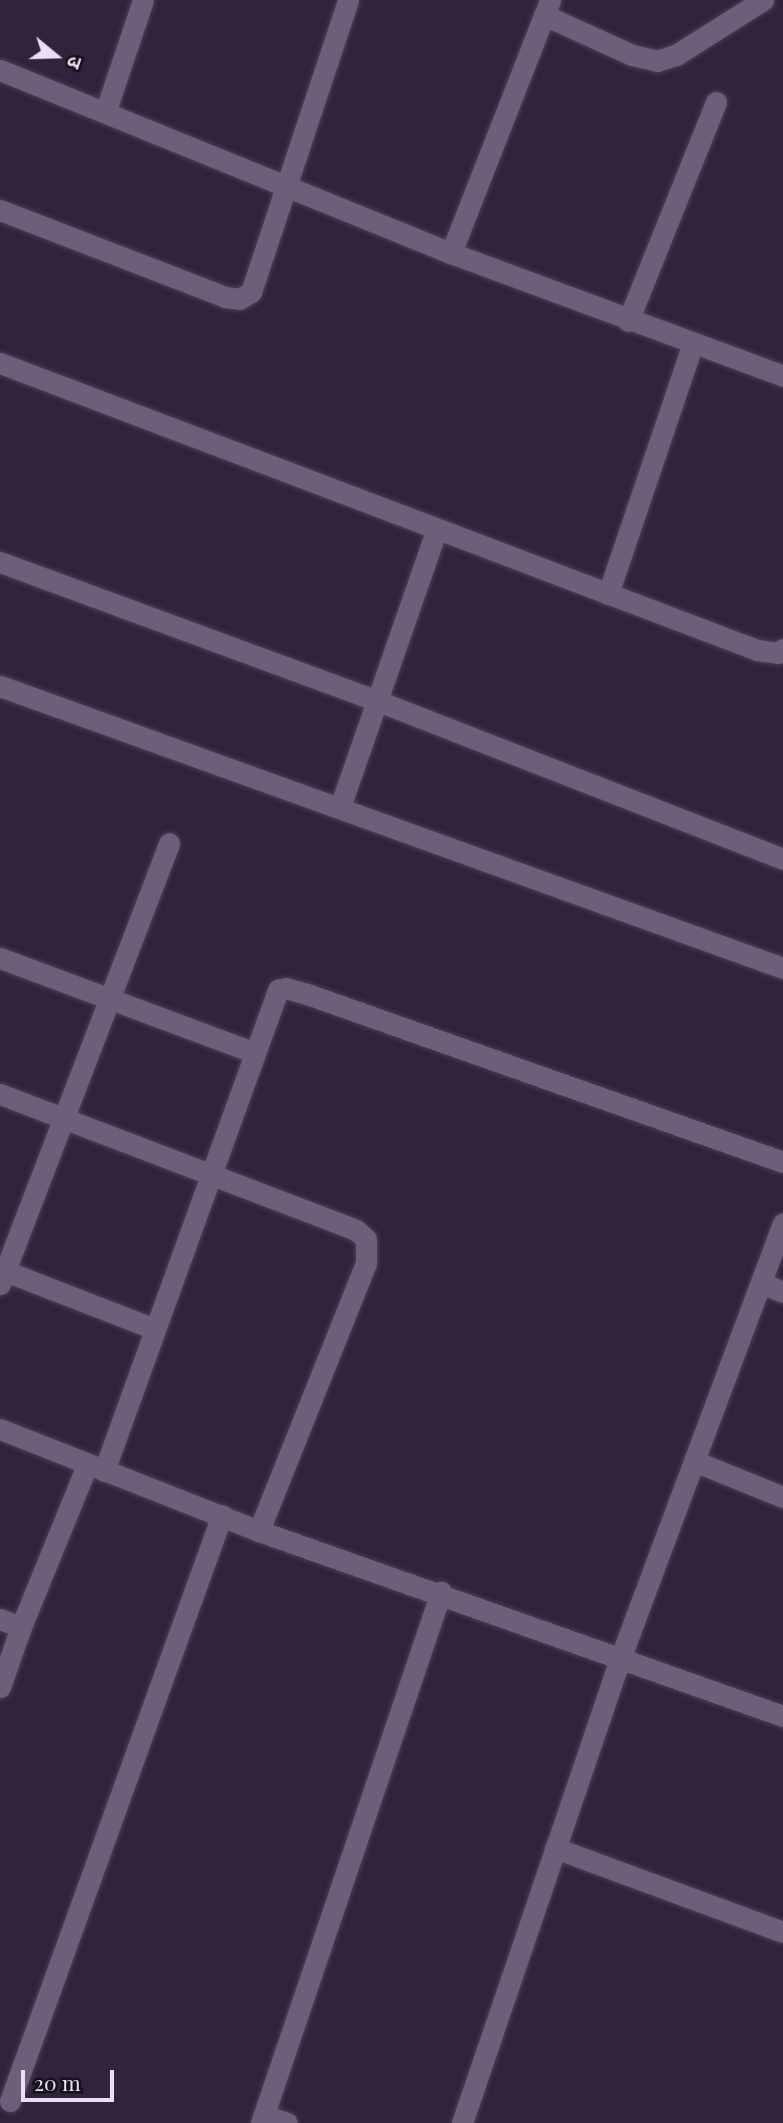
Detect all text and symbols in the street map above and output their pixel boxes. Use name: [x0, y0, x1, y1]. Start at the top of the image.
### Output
north arrow: [21, 21, 91, 91]
text: उ: [62, 53, 90, 72]
scale bar: [24, 2056, 117, 2100]
text: 20 m: [34, 2068, 81, 2096]

